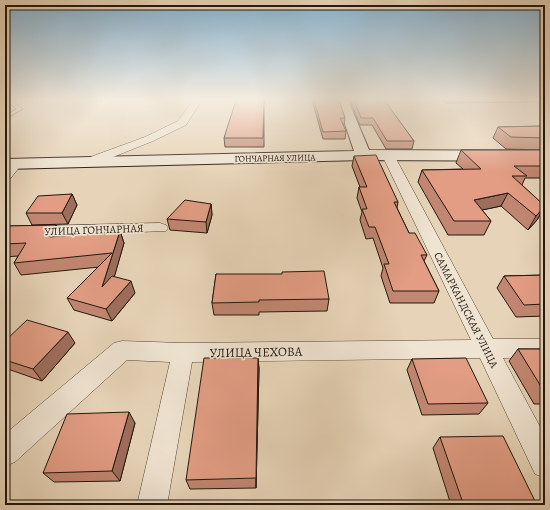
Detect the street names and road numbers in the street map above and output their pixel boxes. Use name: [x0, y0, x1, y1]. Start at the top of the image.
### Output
street label: ГОНЧАРНАЯ УЛИЦА: [234, 151, 316, 165]
street label: УЛИЦА ГОНЧАРНАЯ: [44, 221, 144, 239]
street label: САМАРКАНДСКАЯ УЛИЦА: [430, 249, 502, 371]
street label: УЛИЦА ЧЕХОВА: [209, 343, 303, 361]

